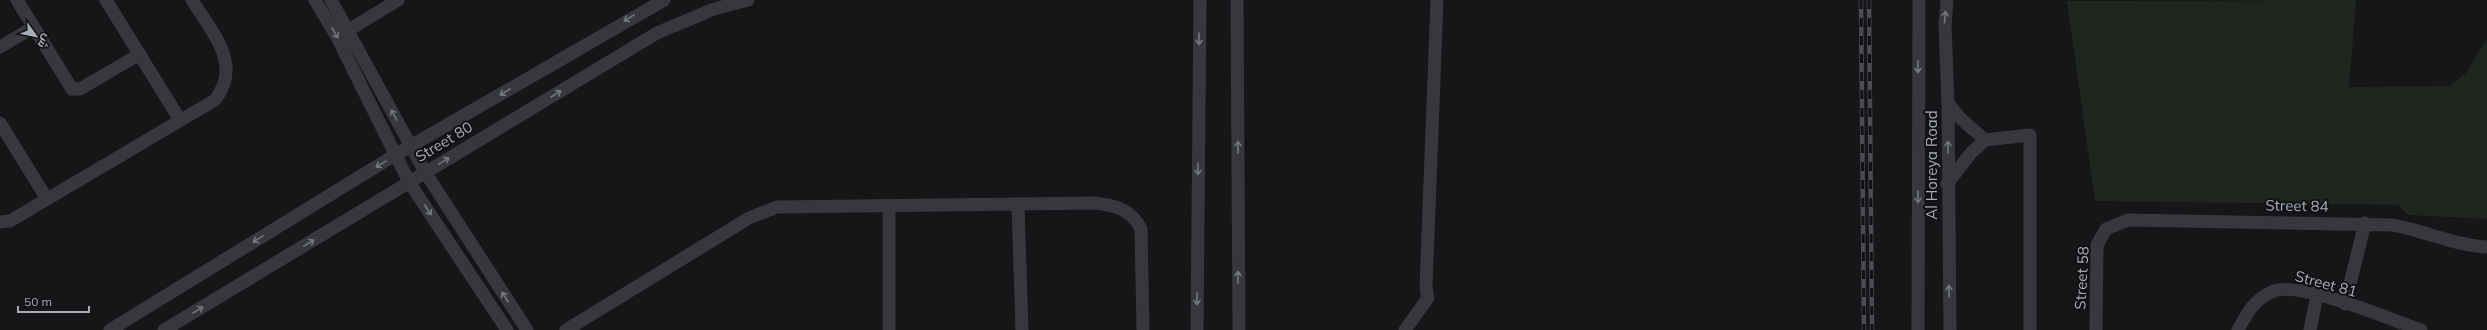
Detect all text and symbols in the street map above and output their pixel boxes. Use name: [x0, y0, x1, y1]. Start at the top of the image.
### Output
one-way arrow: [1942, 11, 1949, 24]
one-way arrow: [623, 15, 635, 23]
north arrow: [16, 16, 56, 56]
one-way arrow: [331, 27, 339, 39]
text: ش: [35, 32, 54, 51]
one-way arrow: [1195, 32, 1203, 45]
one-way arrow: [1914, 60, 1922, 73]
one-way arrow: [499, 88, 511, 96]
one-way arrow: [550, 90, 561, 98]
one-way arrow: [390, 109, 397, 121]
street label: Al Horeya Road: [1922, 110, 1941, 220]
street label: Street 80: [412, 117, 476, 166]
one-way arrow: [1234, 141, 1242, 154]
one-way arrow: [1944, 141, 1951, 154]
one-way arrow: [438, 156, 450, 164]
one-way arrow: [375, 161, 387, 169]
one-way arrow: [1194, 162, 1202, 175]
one-way arrow: [1914, 190, 1922, 203]
street label: Street 84: [2265, 195, 2329, 216]
one-way arrow: [424, 204, 432, 215]
one-way arrow: [252, 236, 264, 244]
one-way arrow: [303, 238, 315, 246]
street label: Street 58: [2070, 246, 2093, 310]
street label: Street 81: [2293, 266, 2359, 301]
one-way arrow: [1234, 271, 1242, 284]
one-way arrow: [1945, 285, 1953, 298]
scale bar: [18, 288, 89, 314]
one-way arrow: [501, 291, 509, 303]
one-way arrow: [1193, 292, 1201, 305]
text: 50 m: [24, 294, 52, 309]
one-way arrow: [192, 305, 204, 313]

